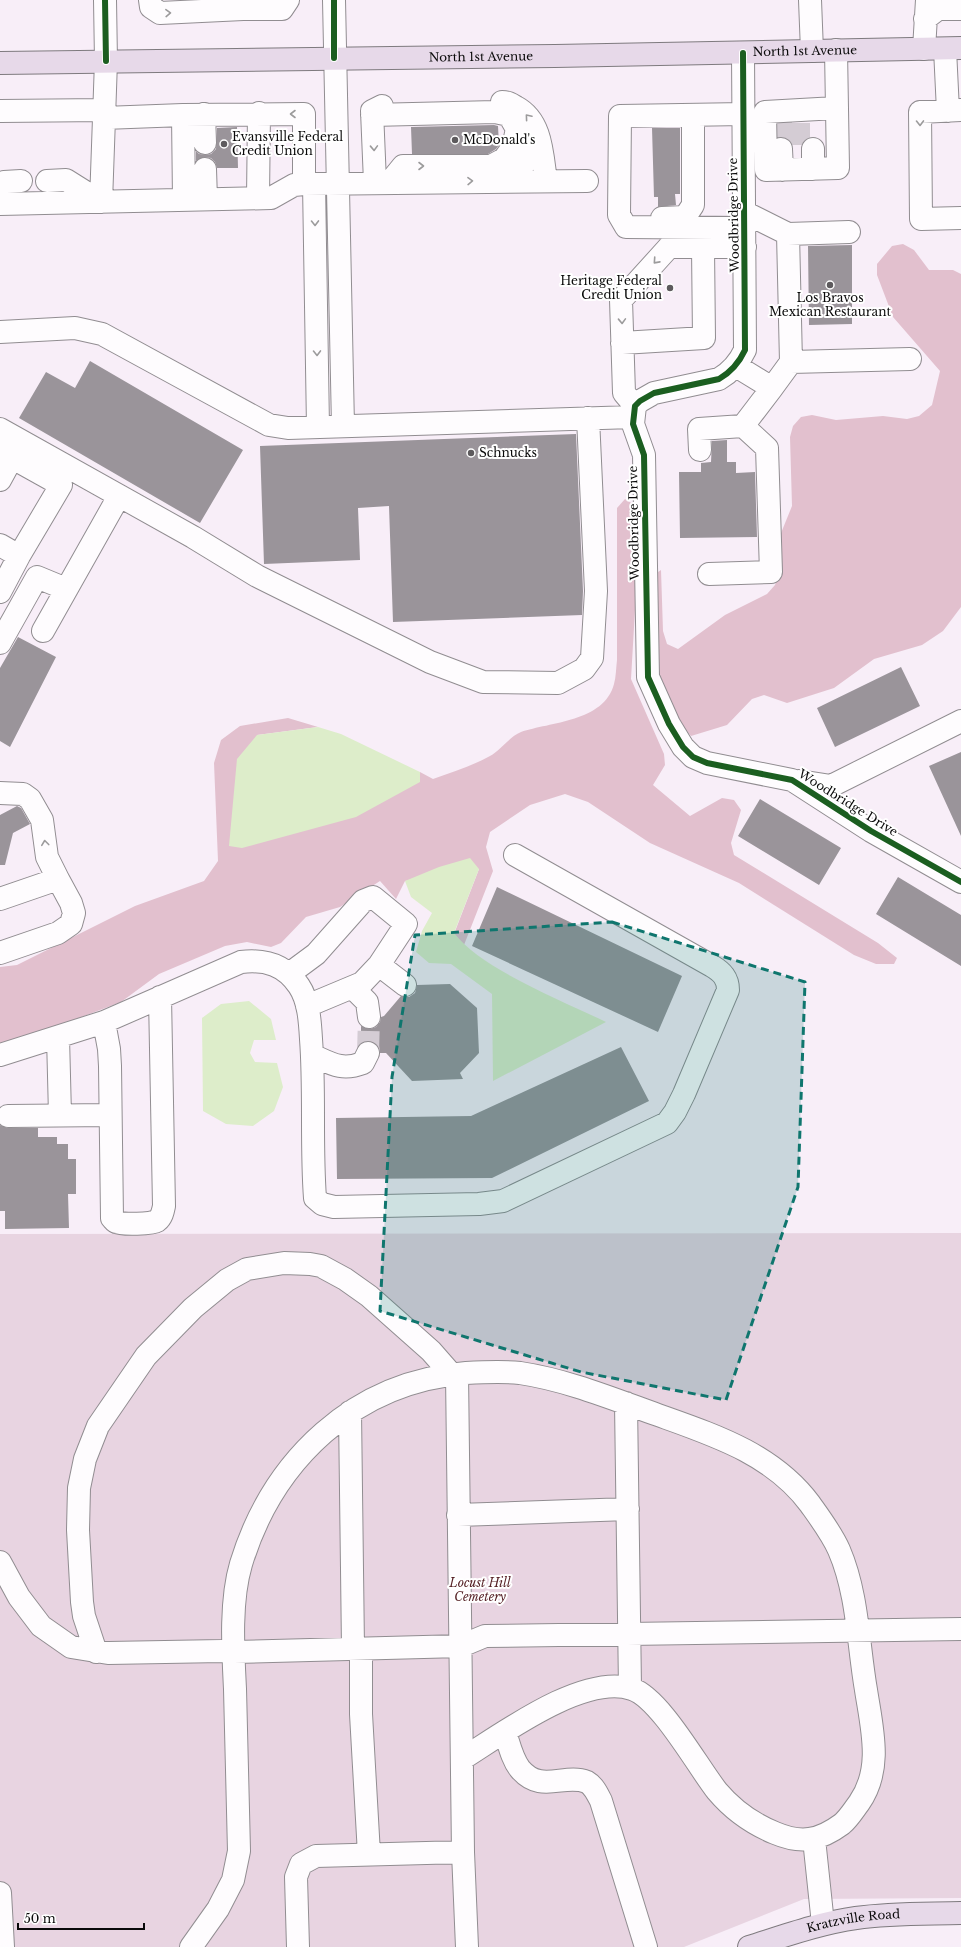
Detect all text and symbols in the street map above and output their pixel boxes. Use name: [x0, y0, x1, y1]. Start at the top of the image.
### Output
one-way arrow: [165, 9, 171, 17]
street label: North 1st Avenue: [753, 42, 857, 59]
street label: North 1st Avenue: [429, 48, 533, 65]
one-way arrow: [290, 110, 296, 118]
one-way arrow: [526, 114, 533, 122]
one-way arrow: [916, 120, 924, 126]
place label: Evansville Federal Credit Union: [232, 129, 343, 158]
place label: McDonald's: [463, 132, 535, 147]
marker: McDonald's: [450, 135, 460, 145]
marker: Evansville Federal Credit Union: [219, 139, 229, 149]
one-way arrow: [369, 145, 378, 151]
street label: Woodbridge Drive: [725, 158, 742, 273]
one-way arrow: [418, 162, 424, 170]
one-way arrow: [467, 177, 473, 185]
one-way arrow: [311, 220, 319, 226]
one-way arrow: [654, 256, 661, 264]
place label: Heritage Federal Credit Union: [560, 273, 662, 302]
marker: Los Bravos Mexican Restaurant: [825, 280, 835, 290]
marker: Heritage Federal Credit Union: [665, 283, 675, 293]
place label: Los Bravos Mexican Restaurant: [769, 290, 891, 319]
one-way arrow: [618, 318, 626, 324]
one-way arrow: [312, 350, 321, 356]
place label: Schnucks: [479, 445, 537, 460]
marker: Schnucks: [466, 448, 476, 458]
street label: Woodbridge Drive: [625, 466, 642, 581]
street label: Woodbridge Drive: [795, 765, 901, 839]
one-way arrow: [41, 840, 50, 846]
park label: Locust Hill Cemetery: [448, 1575, 511, 1604]
scale bar: [18, 1905, 144, 1931]
street label: Kratzville Road: [805, 1906, 900, 1936]
text: 50 m: [24, 1911, 56, 1926]

